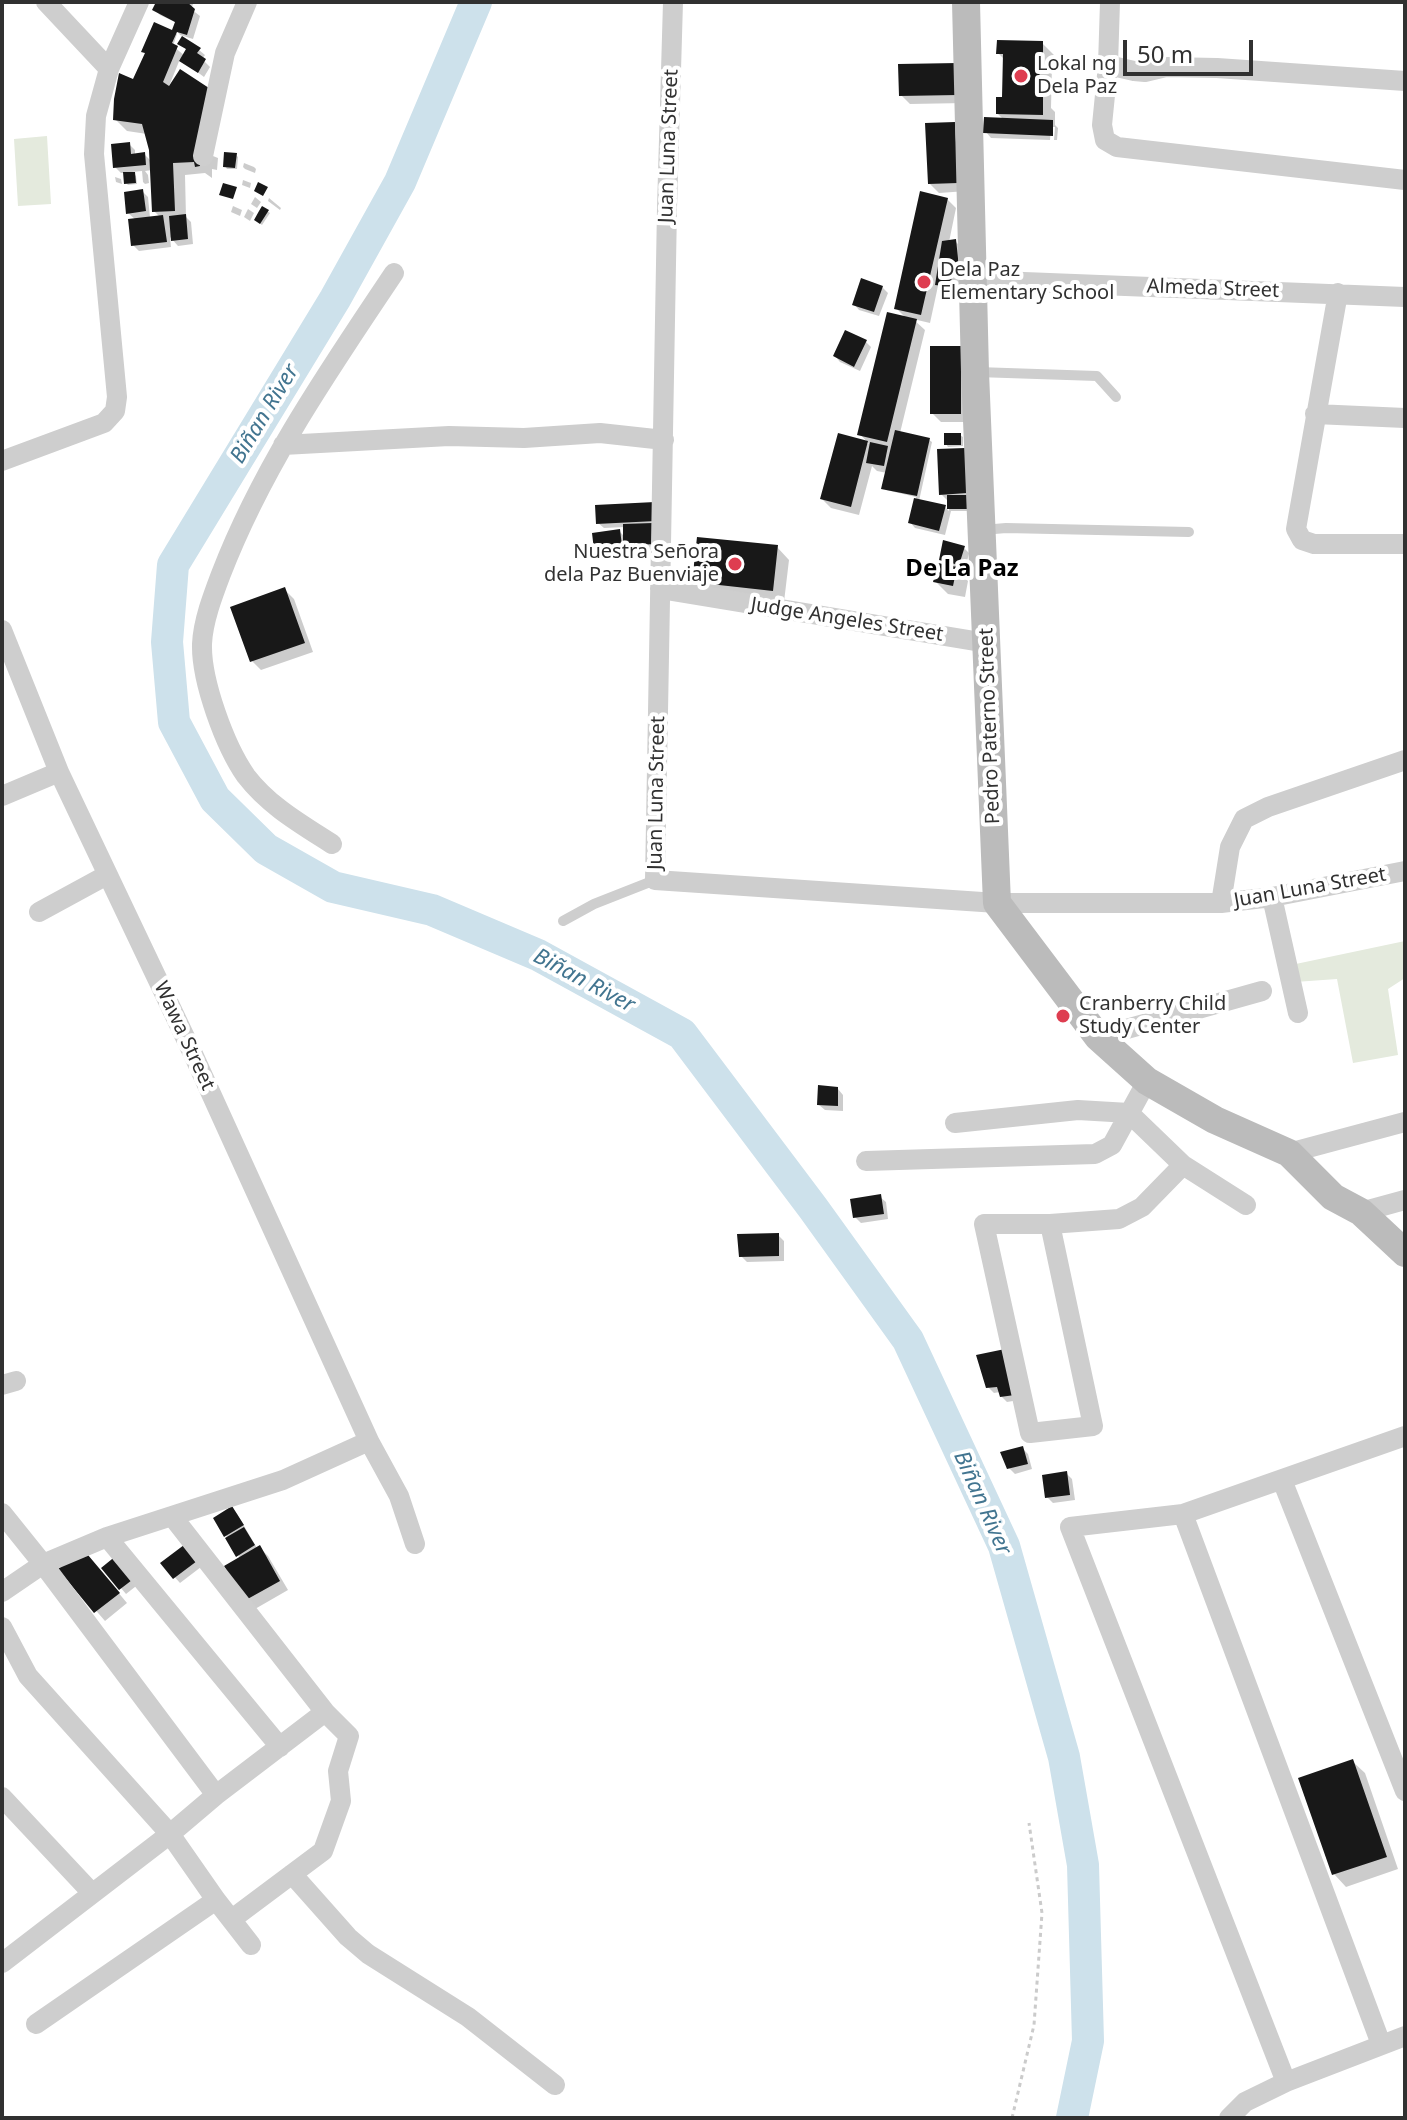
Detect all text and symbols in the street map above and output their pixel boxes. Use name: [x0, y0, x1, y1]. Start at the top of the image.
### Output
scale bar: [1127, 24, 1257, 74]
text: 50 m: [1137, 37, 1193, 70]
place label: Lokal ng Dela Paz: [1037, 52, 1117, 99]
marker: Lokal ng Dela Paz: [1012, 67, 1030, 85]
street label: Juan Luna Street: [654, 69, 684, 223]
place label: Dela Paz Elementary School: [940, 258, 1114, 305]
marker: Dela Paz Elementary School: [915, 273, 933, 291]
street label: Almeda Street: [1146, 275, 1280, 303]
water label: Biñan River: [225, 360, 305, 468]
place label: Nuestra Señora dela Paz Buenviaje: [544, 540, 719, 587]
marker: Nuestra Señora dela Paz Buenviaje: [726, 555, 744, 573]
district label: De La Paz: [905, 555, 1019, 583]
street label: Judge Angeles Street: [749, 593, 945, 647]
street label: Pedro Paterno Street: [975, 627, 1005, 825]
street label: Juan Luna Street: [644, 716, 670, 870]
street label: Juan Luna Street: [1232, 863, 1388, 913]
water label: Biñan River: [529, 943, 639, 1019]
street label: Wawa Street: [148, 978, 220, 1094]
place label: Cranberry Child Study Center: [1079, 992, 1226, 1039]
marker: Cranberry Child Study Center: [1054, 1007, 1072, 1025]
water label: Biñan River: [947, 1447, 1017, 1559]

